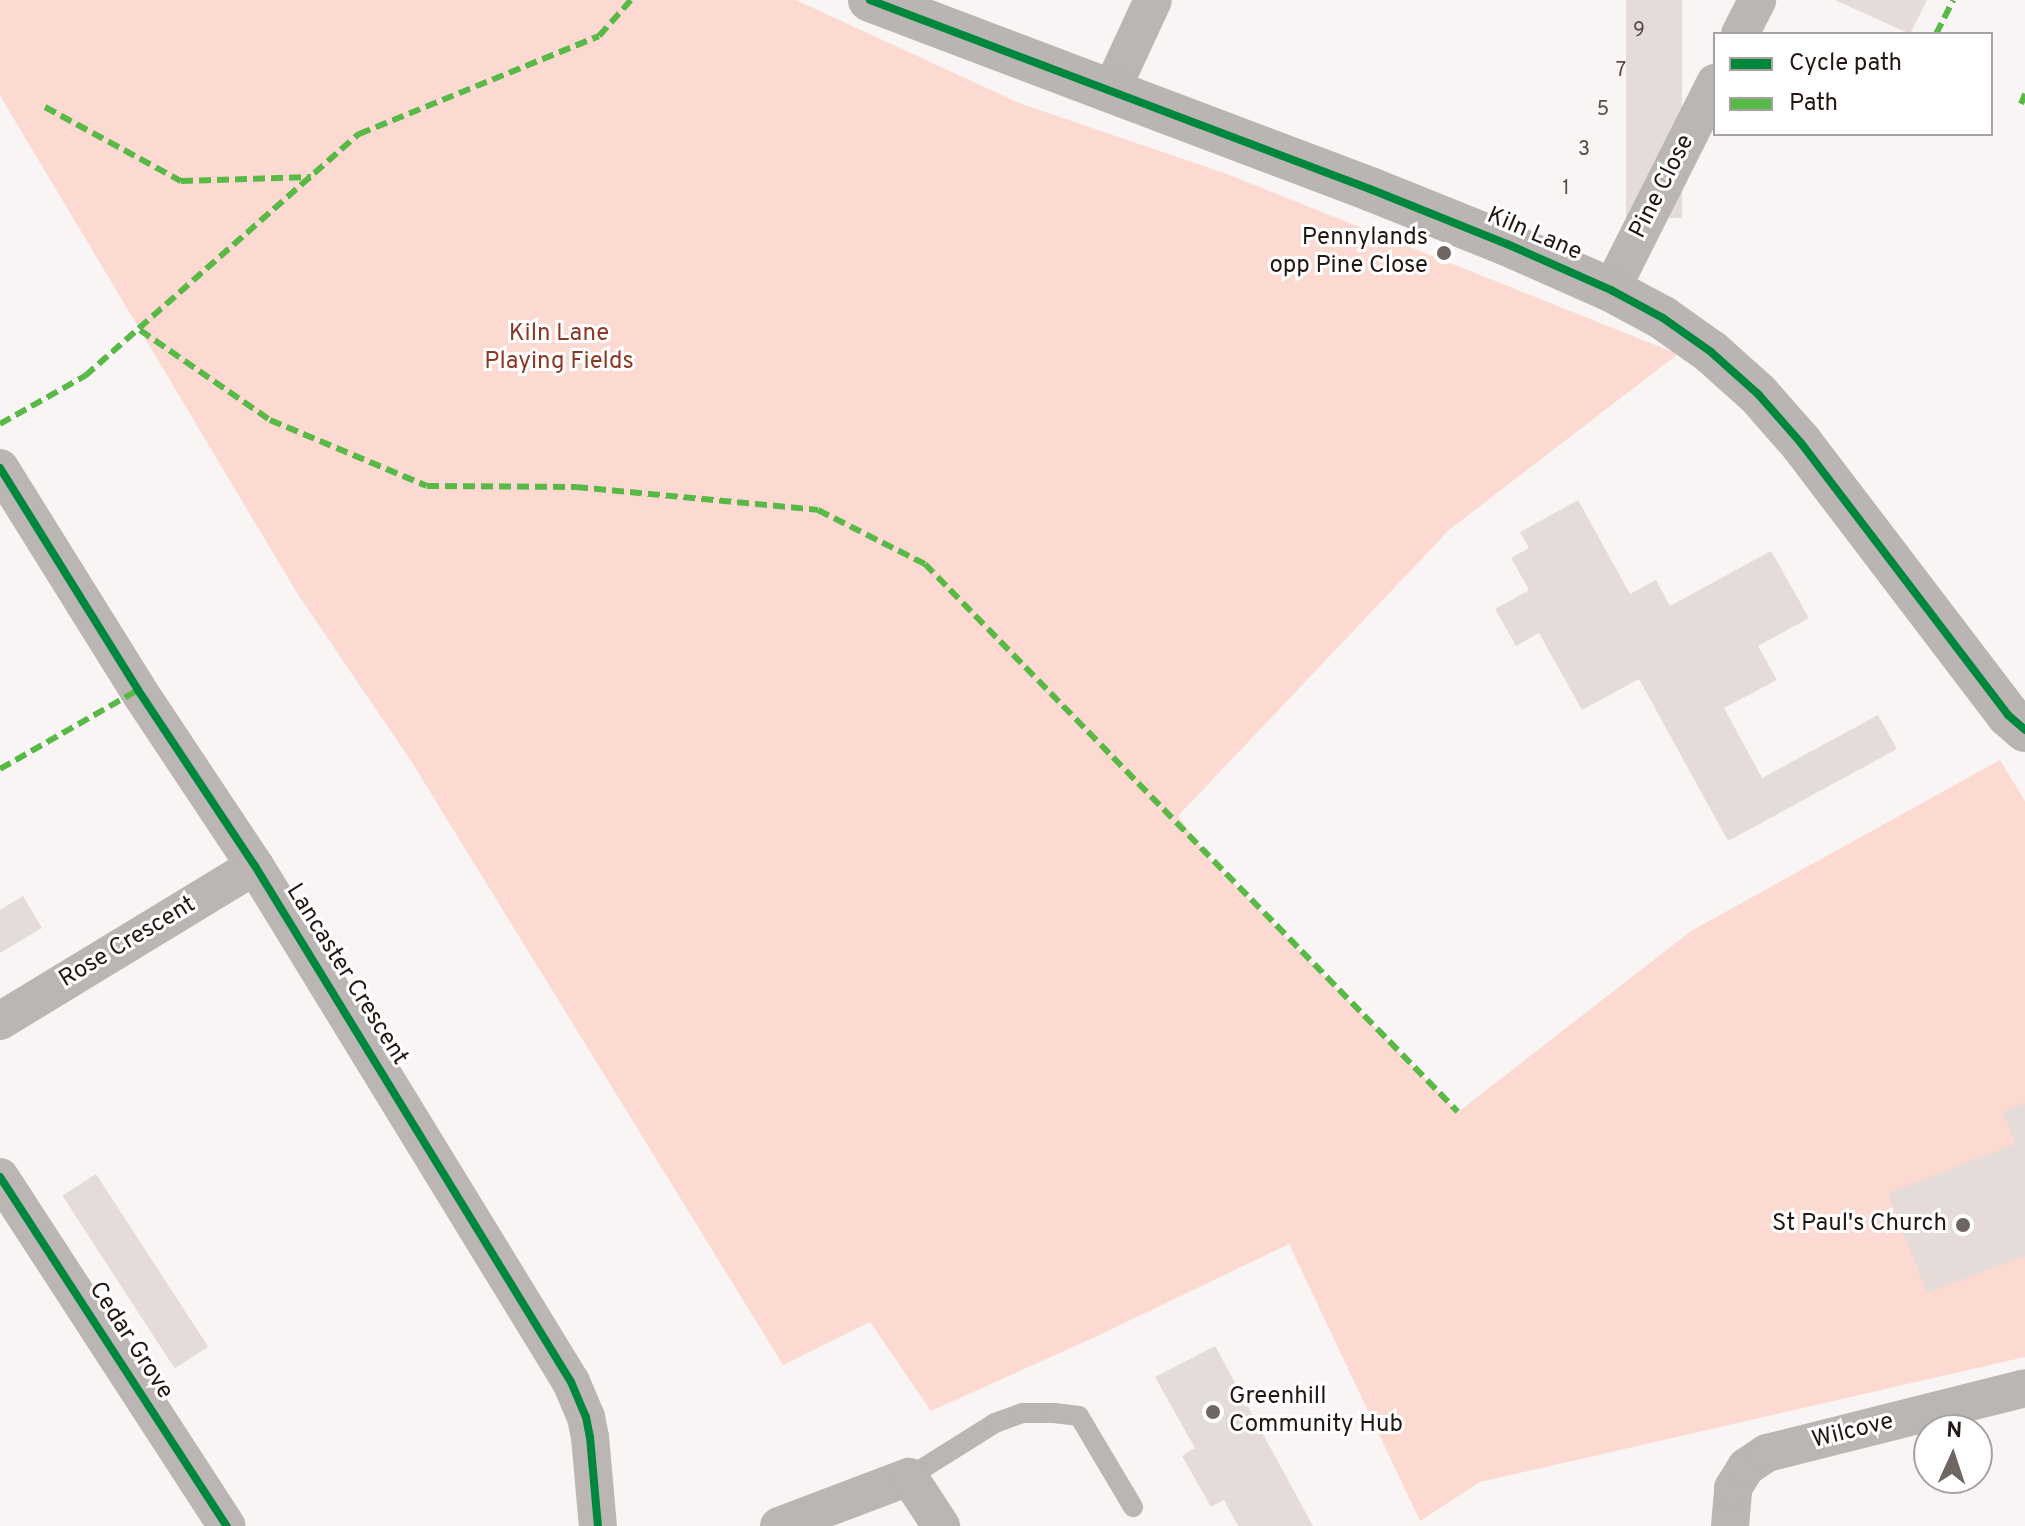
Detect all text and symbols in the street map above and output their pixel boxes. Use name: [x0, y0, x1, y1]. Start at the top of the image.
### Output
house number: 9: [1633, 19, 1645, 43]
legend: [1713, 32, 1993, 136]
text: Cycle path: [1789, 49, 1902, 79]
house number: 7: [1616, 59, 1626, 83]
text: Path: [1789, 89, 1838, 119]
house number: 5: [1597, 98, 1609, 122]
street label: Pine Close: [1625, 130, 1701, 244]
house number: 3: [1578, 138, 1590, 162]
house number: 1: [1562, 177, 1570, 201]
street label: Kiln Lane: [1482, 202, 1586, 268]
place label: Pennylands opp Pine Close: [1270, 225, 1428, 281]
marker: Pennylands opp Pine Close: [1435, 244, 1453, 262]
park label: Kiln Lane Playing Fields: [484, 321, 634, 377]
street label: Lancaster Crescent: [279, 879, 413, 1071]
street label: Rose Crescent: [55, 891, 201, 995]
place label: St Paul's Church: [1772, 1211, 1947, 1239]
marker: St Paul's Church: [1954, 1216, 1972, 1234]
street label: Cedar Grove: [81, 1277, 179, 1405]
place label: Greenhill Community Hub: [1229, 1384, 1403, 1440]
marker: Greenhill Community Hub: [1204, 1403, 1222, 1421]
street label: Wilcove: [1809, 1408, 1897, 1456]
north arrow: [1913, 1414, 1993, 1494]
text: N: [1946, 1418, 1963, 1445]

